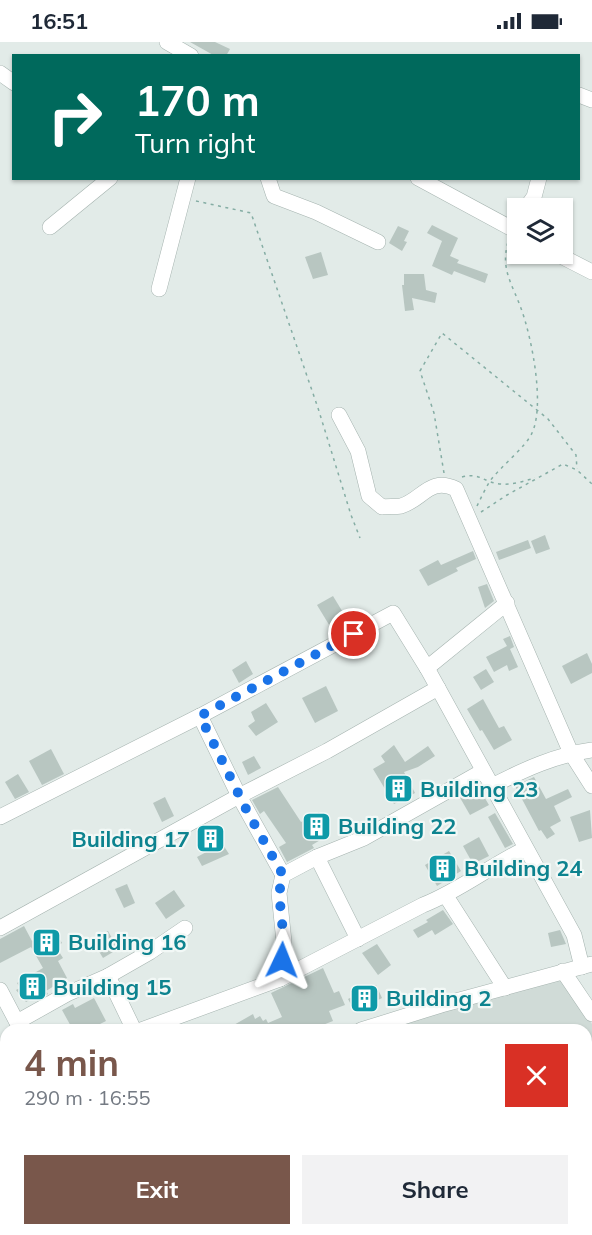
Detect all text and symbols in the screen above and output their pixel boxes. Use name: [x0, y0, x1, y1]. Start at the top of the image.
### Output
text: 16:51: [30, 7, 88, 35]
text: 170 m: [135, 74, 260, 127]
icon: right: [36, 78, 114, 156]
text: Turn right: [135, 126, 255, 160]
map controls: [507, 198, 573, 264]
button: layers: [507, 198, 573, 264]
pin: [328, 608, 379, 659]
icon: arrive: [337, 617, 370, 650]
building icon: Building 23: [383, 773, 415, 805]
place label: Building 23: [420, 775, 539, 803]
building icon: Building 22: [301, 810, 333, 842]
place label: Building 22: [338, 812, 457, 840]
building icon: Building 17: [195, 823, 227, 855]
place label: Building 17: [71, 825, 190, 853]
building icon: Building 24: [427, 852, 459, 884]
place label: Building 24: [464, 854, 583, 882]
building icon: Building 16: [31, 926, 63, 958]
place label: Building 16: [68, 928, 187, 956]
position arrow: [250, 928, 314, 992]
building icon: Building 15: [16, 971, 48, 1003]
place label: Building 15: [53, 973, 172, 1001]
building icon: Building 2: [349, 982, 381, 1014]
place label: Building 2: [386, 984, 491, 1012]
text: 4 min: [24, 1040, 119, 1085]
button: close: [505, 1044, 568, 1107]
text: 290 m · 16:55: [24, 1085, 150, 1110]
button: Exit: [24, 1155, 290, 1224]
button: Share: [302, 1155, 568, 1224]

